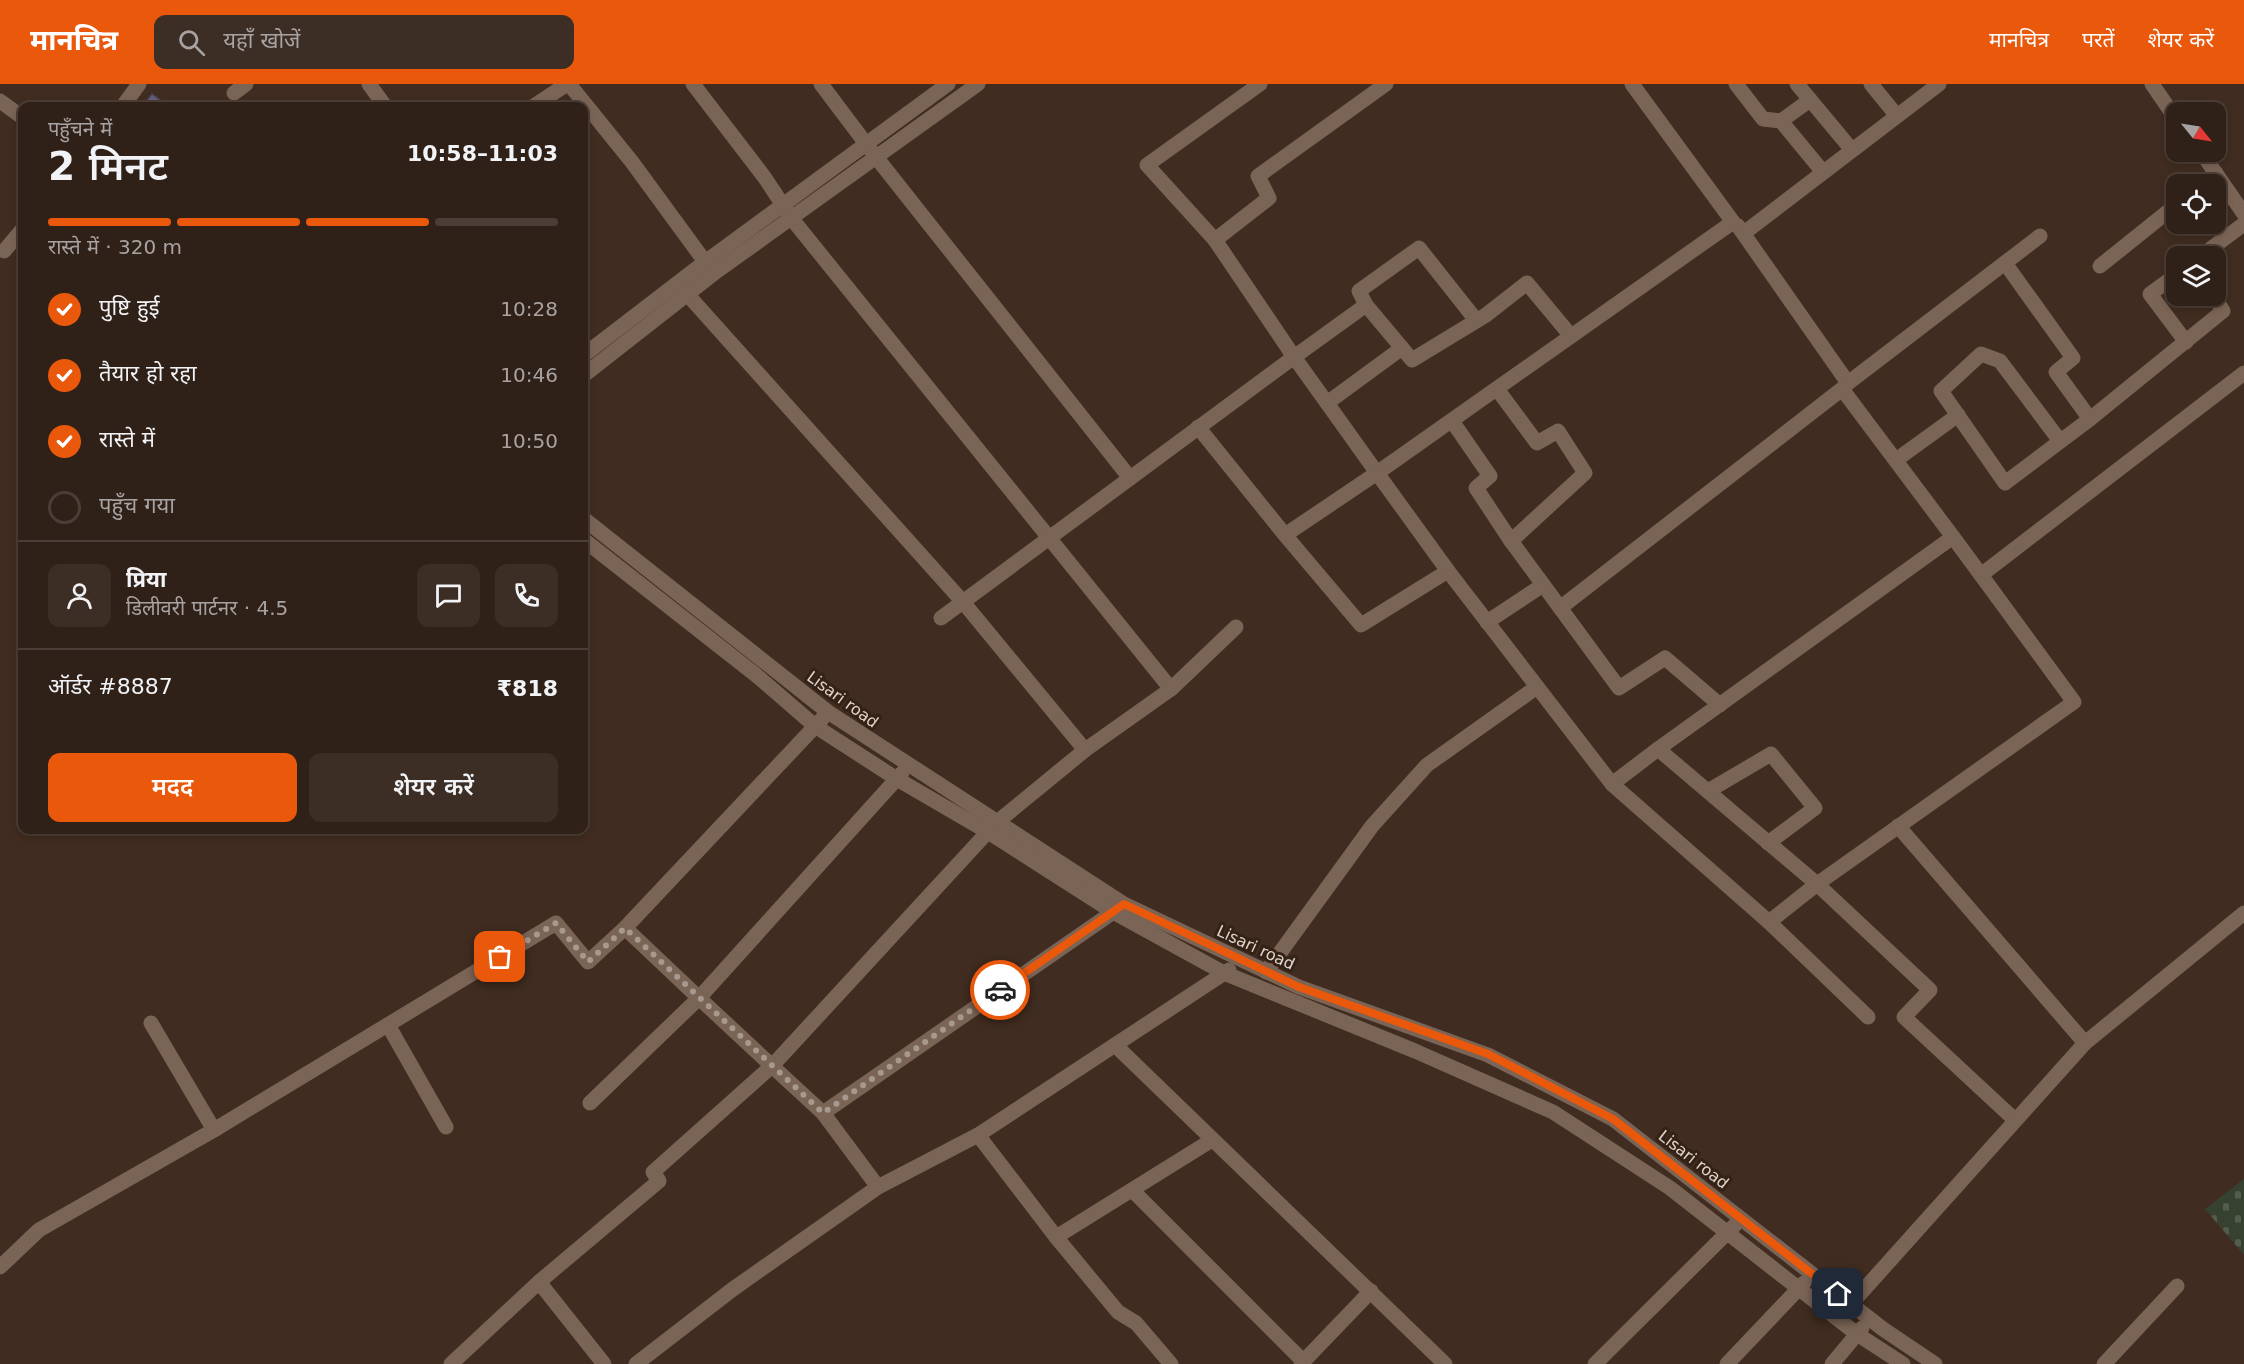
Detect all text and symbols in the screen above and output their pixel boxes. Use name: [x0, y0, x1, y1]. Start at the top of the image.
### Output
search box: [154, 15, 574, 69]
text: मानचित्र: [30, 24, 118, 57]
icon: search: [175, 26, 208, 59]
text: यहाँ खोजें: [223, 28, 300, 53]
text: मानचित्र: [1989, 28, 2049, 52]
text: परतें: [2082, 28, 2115, 52]
text: शेयर करें: [2148, 28, 2214, 52]
north arrow: [2166, 102, 2226, 162]
map controls: [2166, 102, 2226, 306]
text: पहुँचने में: [48, 117, 112, 141]
text: 10:58–11:03: [407, 141, 558, 166]
text: 2 मिनट: [48, 144, 168, 189]
button: locate: [2166, 174, 2226, 234]
text: रास्ते में · 320 m: [48, 235, 182, 259]
button: layers: [2166, 246, 2226, 306]
icon: check: [48, 293, 81, 326]
text: पुष्टि हुई: [99, 295, 160, 320]
text: 10:28: [500, 297, 558, 321]
icon: check: [48, 359, 81, 392]
text: तैयार हो रहा: [99, 361, 197, 386]
text: 10:46: [500, 363, 558, 387]
icon: check: [48, 425, 81, 458]
text: रास्ते में: [99, 427, 155, 452]
text: 10:50: [500, 429, 558, 453]
text: पहुँच गया: [99, 493, 175, 518]
button: person: [48, 564, 111, 627]
button: chat: [417, 564, 480, 627]
button: phone: [495, 564, 558, 627]
text: प्रिया: [126, 567, 166, 592]
text: डिलीवरी पार्टनर · 4.5: [126, 596, 288, 620]
street label: Lisari road: [803, 667, 882, 732]
text: ऑर्डर #8887: [48, 674, 173, 699]
text: ₹818: [497, 676, 558, 701]
button: मदद: [48, 753, 297, 822]
button: शेयर करें: [309, 753, 558, 822]
street label: Lisari road: [1214, 921, 1298, 974]
pin: [474, 931, 525, 982]
icon: bag: [483, 940, 516, 973]
courier: [970, 960, 1030, 1020]
icon: car: [984, 974, 1017, 1007]
street label: Lisari road: [1655, 1126, 1732, 1193]
pin: [1812, 1268, 1863, 1319]
icon: home: [1821, 1277, 1854, 1310]

